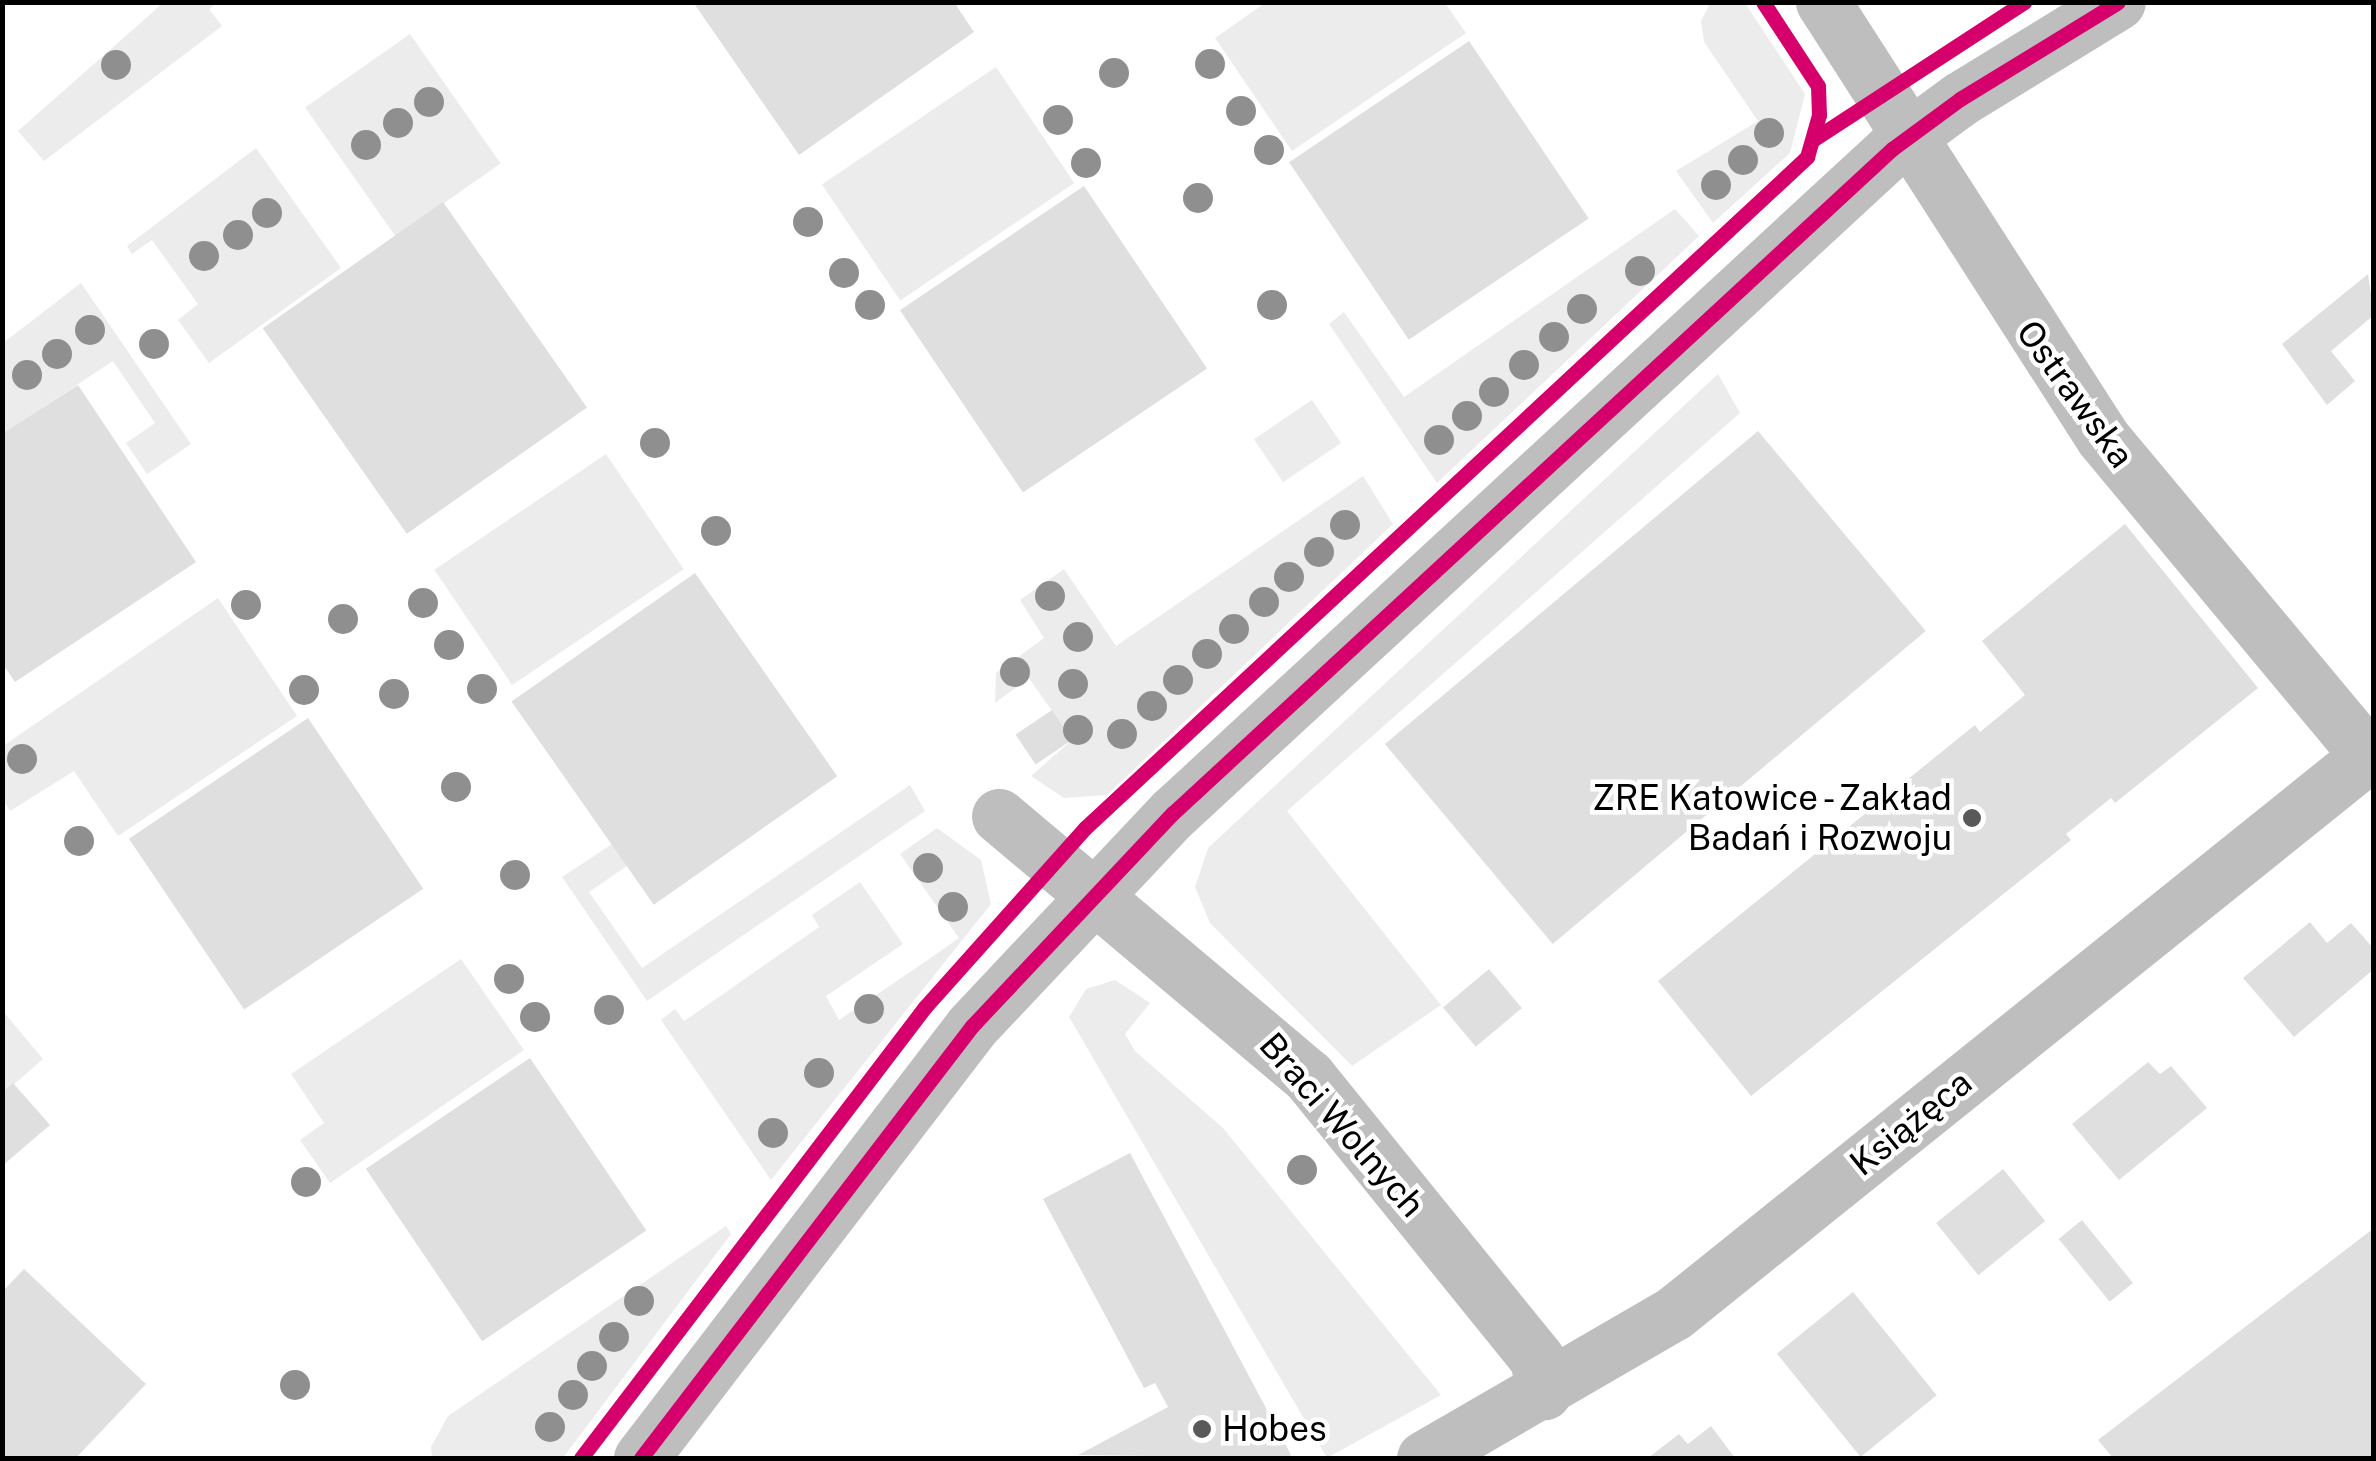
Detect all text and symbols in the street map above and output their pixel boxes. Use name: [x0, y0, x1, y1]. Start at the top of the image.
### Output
street label: Ostrawska: [2008, 312, 2142, 476]
place label: ZRE Katowice - Zakład Badań i Rozwoju: [1582, 777, 1952, 859]
marker: ZRE Katowice - Zakład Badań i Rozwoju: [1961, 807, 1983, 829]
street label: Braci Wolnych: [1250, 1024, 1434, 1226]
street label: Książęca: [1842, 1061, 1980, 1185]
place label: Hobes: [1222, 1408, 1327, 1450]
marker: Hobes: [1191, 1418, 1213, 1440]

